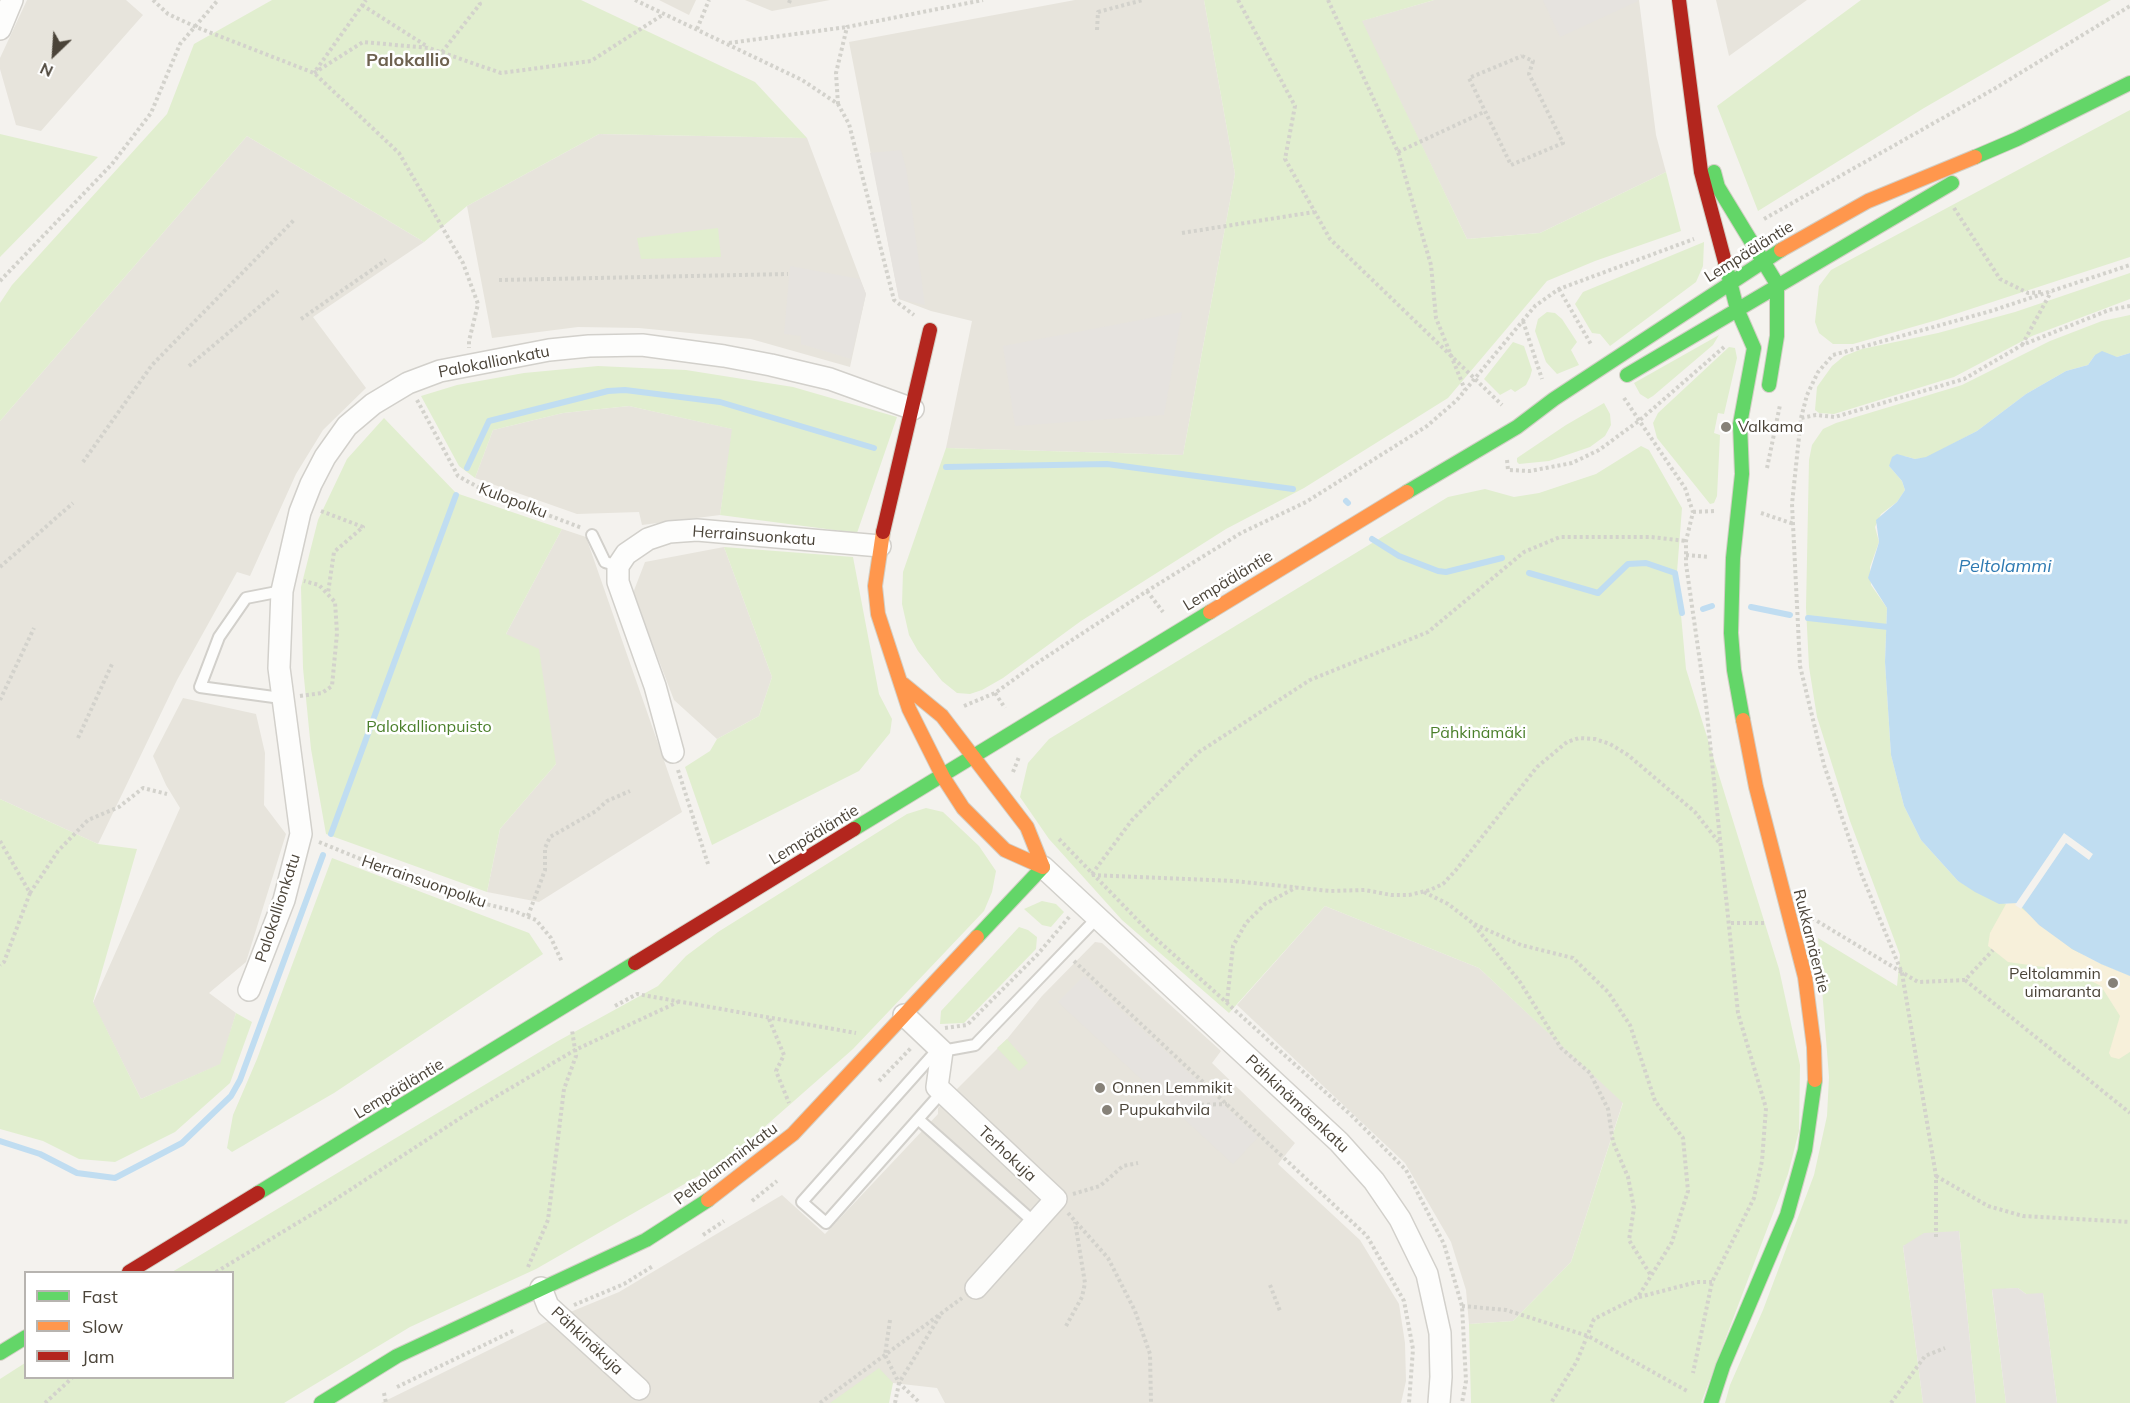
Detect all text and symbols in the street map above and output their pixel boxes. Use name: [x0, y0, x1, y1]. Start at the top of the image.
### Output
north arrow: [24, 24, 84, 84]
district label: Palokallio: [366, 50, 450, 72]
text: N: [37, 59, 56, 82]
street label: Lempääläntie: [1701, 217, 1797, 287]
street label: Palokallionkatu: [437, 342, 551, 382]
place label: Valkama: [1738, 417, 1803, 437]
marker: Valkama: [1719, 420, 1733, 434]
street label: Kulopolku: [476, 479, 550, 523]
street label: Herrainsuonkatu: [692, 522, 816, 550]
street label: Lempääläntie: [1180, 547, 1276, 615]
water label: Peltolammi: [1959, 556, 2051, 578]
park label: Palokallionpuisto: [366, 717, 492, 737]
park label: Pähkinämäki: [1430, 723, 1526, 743]
street label: Lempääläntie: [766, 801, 862, 869]
street label: Palokallionkatu: [251, 851, 305, 965]
street label: Herrainsuonpolku: [359, 852, 489, 912]
street label: Rukkamäentie: [1789, 887, 1833, 995]
place label: Peltolammin uimaranta: [2009, 964, 2101, 1002]
marker: Peltolammin uimaranta: [2106, 976, 2120, 990]
street label: Pähkinämäenkatu: [1241, 1051, 1353, 1157]
street label: Lempääläntie: [351, 1055, 447, 1123]
place label: Onnen Lemmikit: [1112, 1078, 1232, 1098]
marker: Onnen Lemmikit: [1093, 1081, 1107, 1095]
place label: Pupukahvila: [1119, 1100, 1210, 1120]
marker: Pupukahvila: [1100, 1103, 1114, 1117]
street label: Peltolamminkatu: [671, 1119, 781, 1209]
street label: Terhokuja: [974, 1122, 1040, 1186]
legend: [24, 1271, 234, 1379]
text: Fast: [82, 1285, 118, 1308]
street label: Pähkinäkuja: [547, 1303, 627, 1379]
text: Slow: [82, 1315, 123, 1338]
text: Jam: [82, 1345, 115, 1368]

